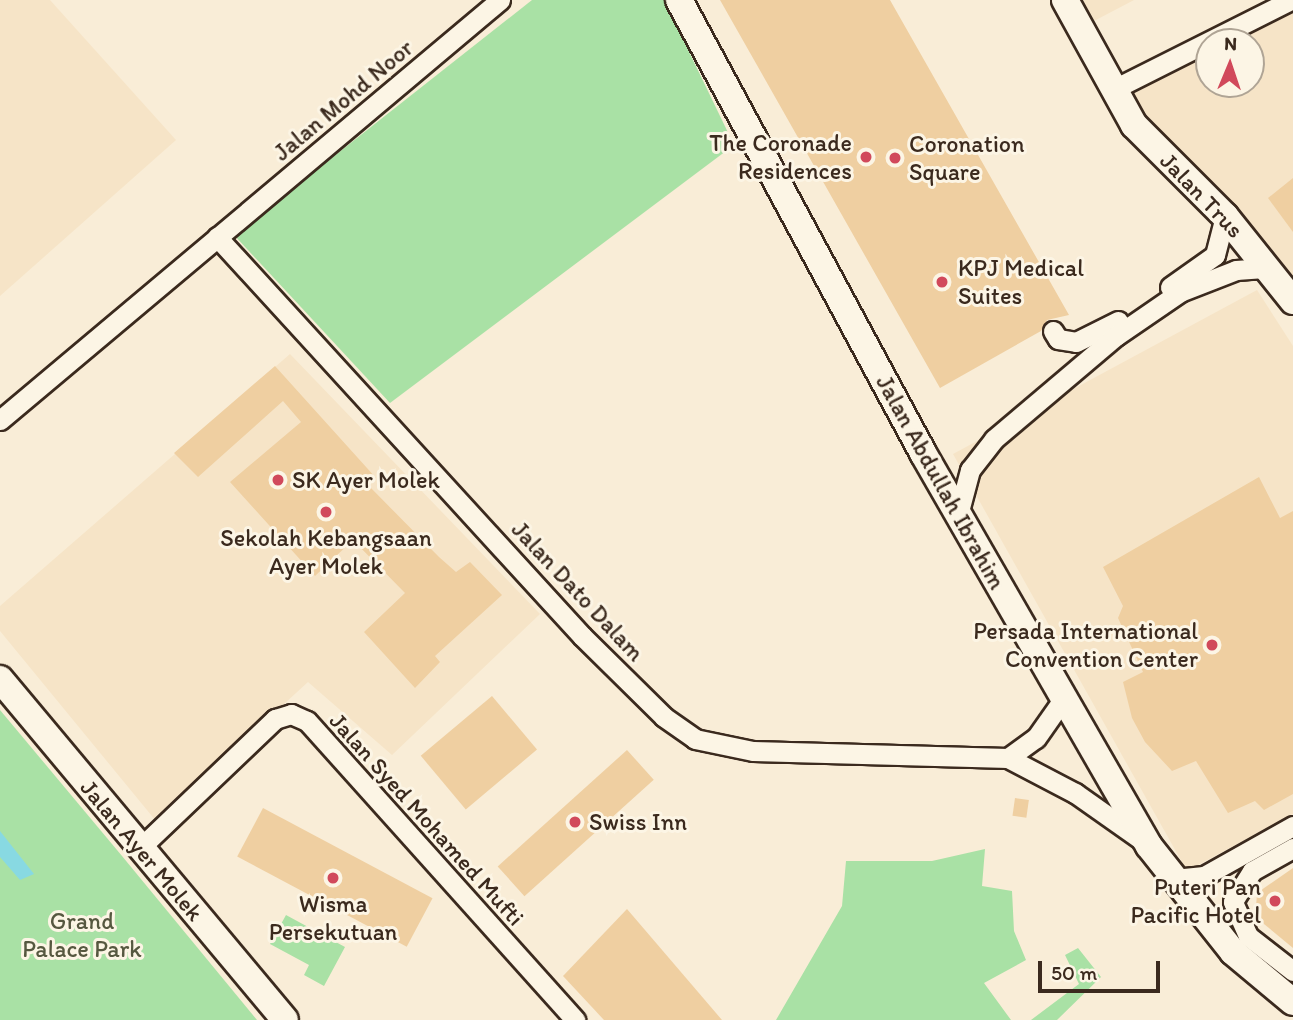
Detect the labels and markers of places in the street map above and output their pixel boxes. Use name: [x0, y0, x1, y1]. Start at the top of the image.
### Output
place label: The Coronade Residences: [710, 129, 852, 185]
place label: Coronation Square: [909, 130, 1025, 186]
marker: The Coronade Residences: [858, 149, 874, 165]
marker: Coronation Square: [887, 150, 903, 166]
place label: KPJ Medical Suites: [958, 254, 1084, 310]
marker: KPJ Medical Suites: [932, 272, 952, 292]
place label: SK Ayer Molek: [292, 466, 440, 494]
marker: SK Ayer Molek: [270, 472, 286, 488]
marker: Sekolah Kebangsaan Ayer Molek: [318, 504, 334, 520]
place label: Sekolah Kebangsaan Ayer Molek: [220, 524, 432, 580]
place label: Persada International Convention Center: [973, 617, 1198, 673]
marker: Persada International Convention Center: [1204, 637, 1220, 653]
place label: Swiss Inn: [589, 808, 687, 836]
marker: Swiss Inn: [567, 814, 583, 830]
marker: Wisma Persekutuan: [325, 870, 341, 886]
place label: Puteri Pan Pacific Hotel: [1131, 873, 1261, 929]
place label: Wisma Persekutuan: [269, 890, 397, 946]
marker: Puteri Pan Pacific Hotel: [1267, 893, 1283, 909]

